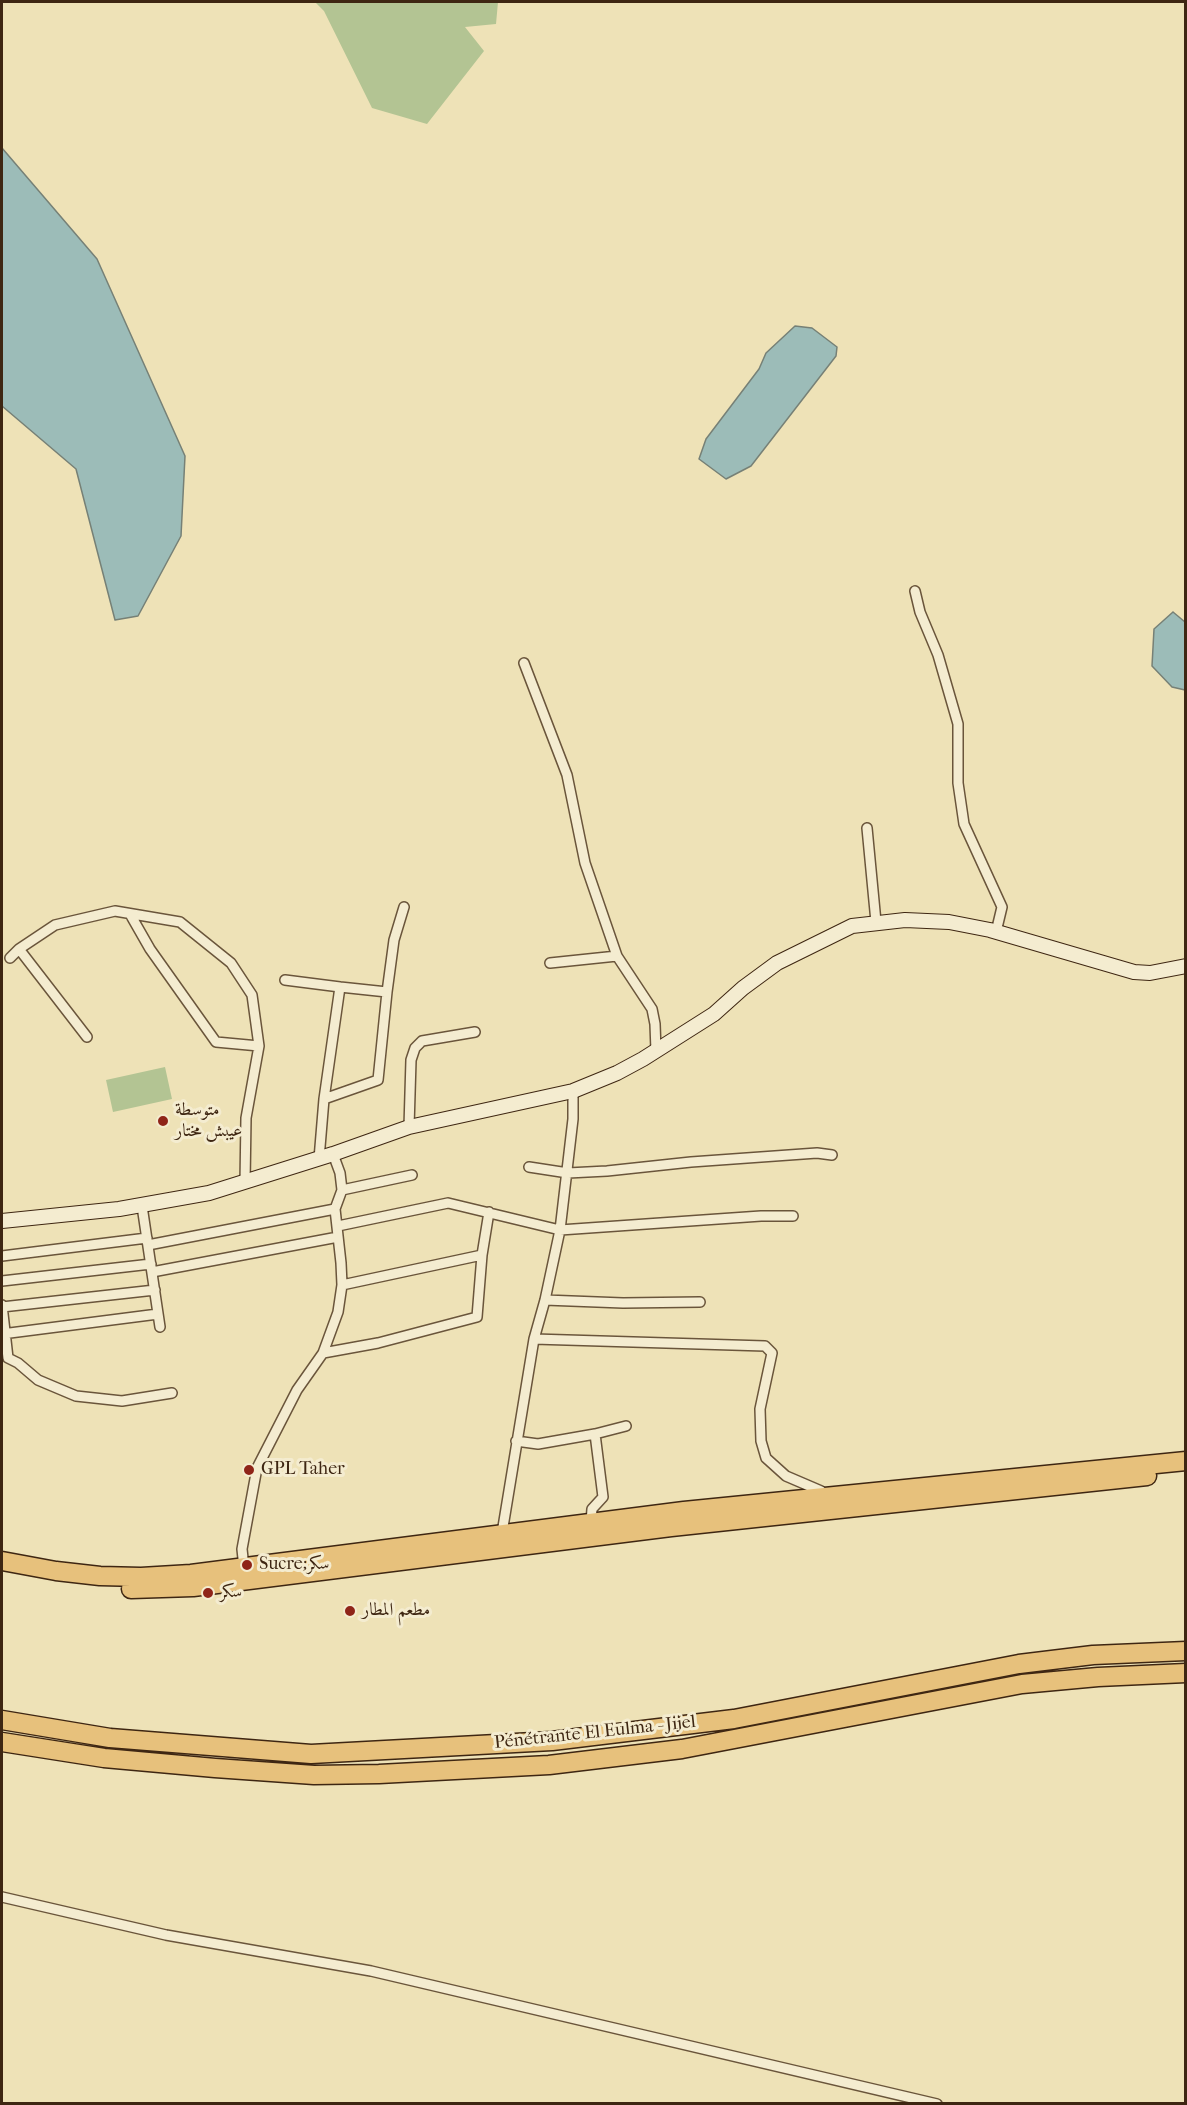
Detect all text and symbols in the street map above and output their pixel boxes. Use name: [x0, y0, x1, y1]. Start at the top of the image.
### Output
place label: متوسطة عيبش مختار: [175, 1100, 242, 1142]
marker: متوسطة عيبش مختار: [156, 1114, 170, 1128]
place label: GPL Taher: [261, 1459, 345, 1481]
marker: GPL Taher: [242, 1463, 256, 1477]
place label: Sucre;سكر: [259, 1554, 329, 1576]
marker: Sucre;سكر: [240, 1558, 254, 1572]
place label: سكر: [220, 1582, 242, 1604]
marker: سكر: [201, 1586, 215, 1600]
place label: مطعم المطار: [362, 1600, 430, 1622]
marker: مطعم المطار: [343, 1604, 357, 1618]
street label: Pénétrante El Eulma - Jijel: [493, 1712, 697, 1754]

